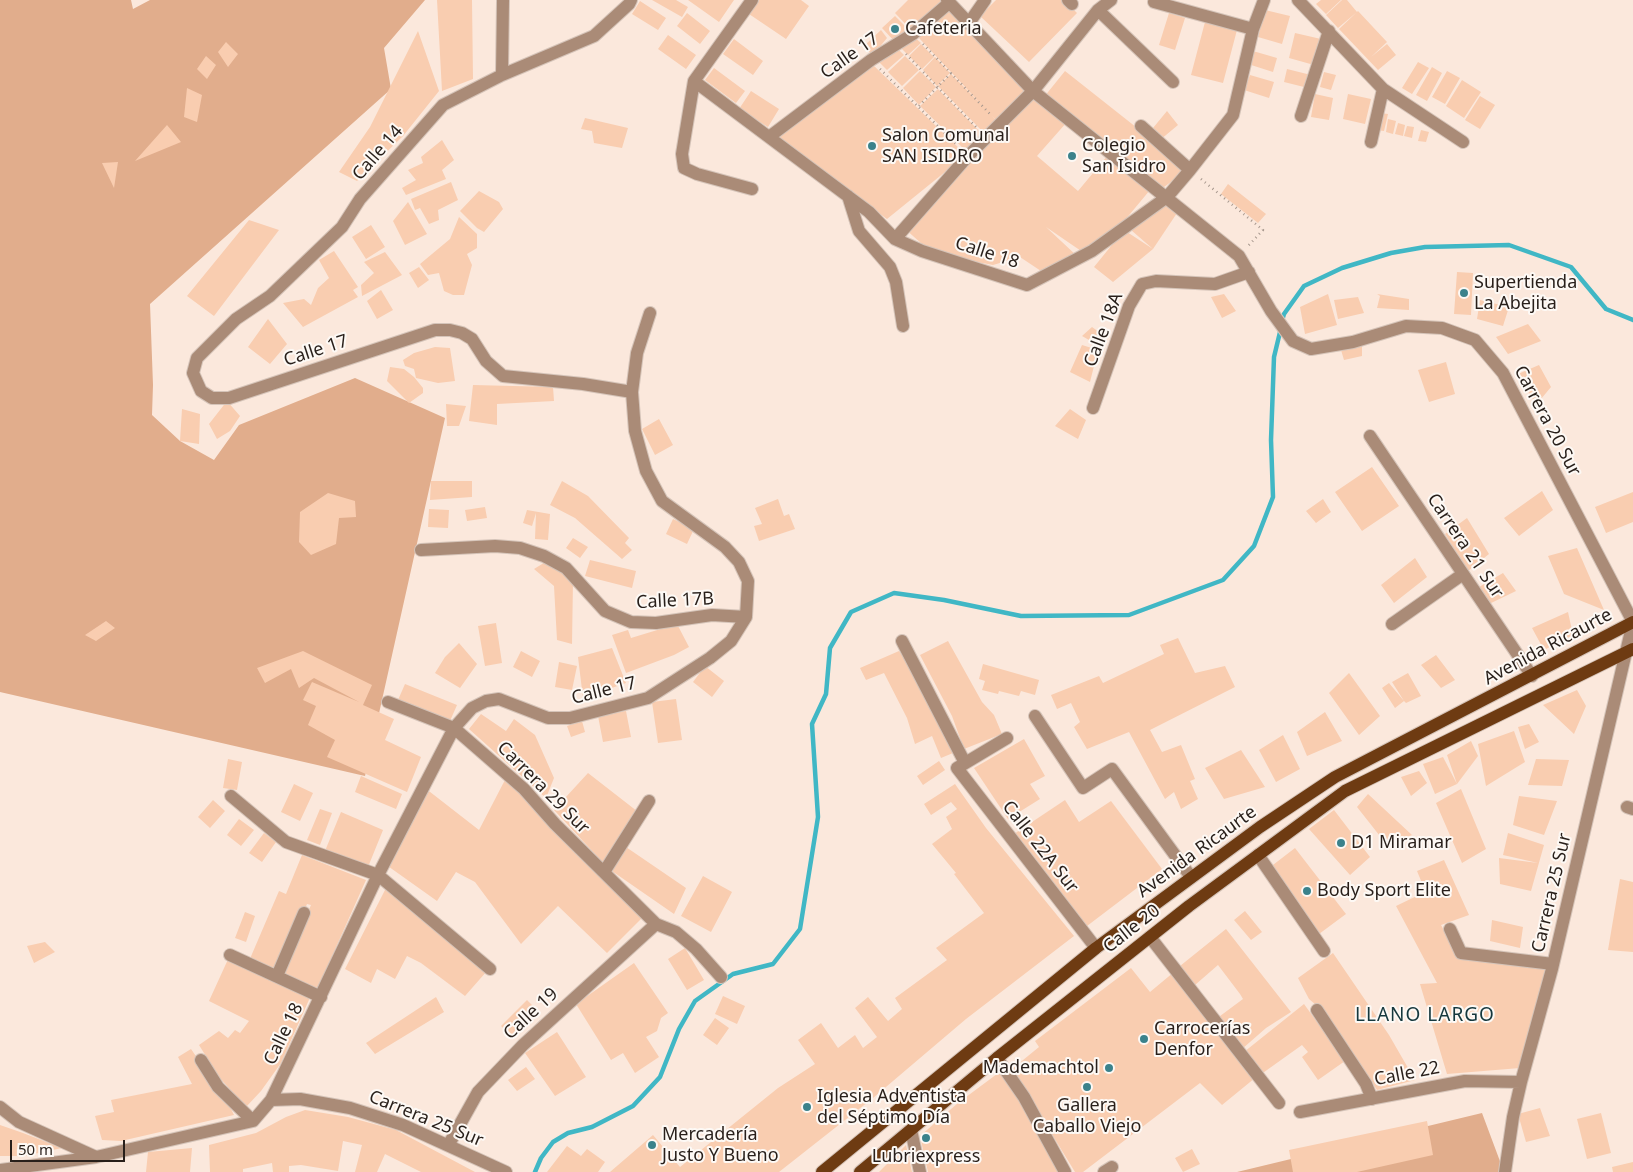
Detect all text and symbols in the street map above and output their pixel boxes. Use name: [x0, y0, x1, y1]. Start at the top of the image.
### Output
place label: Cafeteria: [905, 18, 982, 40]
marker: Cafeteria: [889, 23, 901, 35]
street label: Calle 17: [817, 28, 883, 84]
street label: Calle 14: [348, 121, 408, 185]
place label: Salon Comunal SAN ISIDRO: [882, 125, 1009, 168]
place label: Colegio San Isidro: [1082, 135, 1166, 178]
marker: Salon Comunal SAN ISIDRO: [866, 140, 878, 152]
marker: Colegio San Isidro: [1066, 150, 1078, 162]
street label: Calle 18: [952, 233, 1022, 273]
place label: Supertienda La Abejita: [1474, 272, 1577, 314]
marker: Supertienda La Abejita: [1458, 287, 1470, 299]
street label: Calle 18A: [1080, 290, 1128, 370]
street label: Calle 17: [281, 331, 351, 371]
street label: Carrera 20 Sur: [1509, 362, 1585, 480]
street label: Carrera 21 Sur: [1422, 490, 1508, 602]
street label: Calle 17B: [636, 588, 714, 614]
street label: Avenida Ricaurte: [1480, 604, 1616, 690]
street label: Calle 17: [569, 673, 639, 709]
street label: Carrera 29 Sur: [492, 737, 594, 839]
street label: Calle 22A Sur: [997, 797, 1083, 897]
street label: Avenida Ricaurte: [1133, 801, 1261, 903]
street label: Carrera 25 Sur: [1528, 831, 1576, 955]
place label: D1 Miramar: [1351, 832, 1452, 854]
marker: D1 Miramar: [1335, 837, 1347, 849]
place label: Body Sport Elite: [1317, 880, 1451, 902]
marker: Body Sport Elite: [1301, 885, 1313, 897]
street label: Calle 20: [1099, 900, 1165, 958]
street label: Calle 19: [499, 984, 563, 1044]
street label: Calle 18: [260, 1000, 308, 1068]
district label: LLANO LARGO: [1354, 1005, 1496, 1027]
place label: Carrocerías Denfor: [1154, 1018, 1250, 1060]
marker: Carrocerías Denfor: [1138, 1033, 1150, 1045]
place label: Mademachtol: [983, 1057, 1099, 1079]
street label: Calle 22: [1372, 1057, 1442, 1091]
marker: Mademachtol: [1103, 1062, 1115, 1074]
marker: Gallera Caballo Viejo: [1081, 1081, 1093, 1093]
street label: Carrera 25 Sur: [366, 1086, 486, 1152]
place label: Iglesia Adventista del Séptimo Día: [817, 1086, 966, 1128]
place label: Gallera Caballo Viejo: [1033, 1095, 1141, 1138]
marker: Iglesia Adventista del Séptimo Día: [801, 1101, 813, 1113]
place label: Mercadería Justo Y Bueno: [662, 1124, 779, 1166]
scale bar: [12, 1130, 128, 1162]
marker: Lubriexpress: [920, 1132, 932, 1144]
text: 50 m: [18, 1139, 53, 1159]
marker: Mercadería Justo Y Bueno: [646, 1139, 658, 1151]
place label: Lubriexpress: [872, 1146, 980, 1168]

